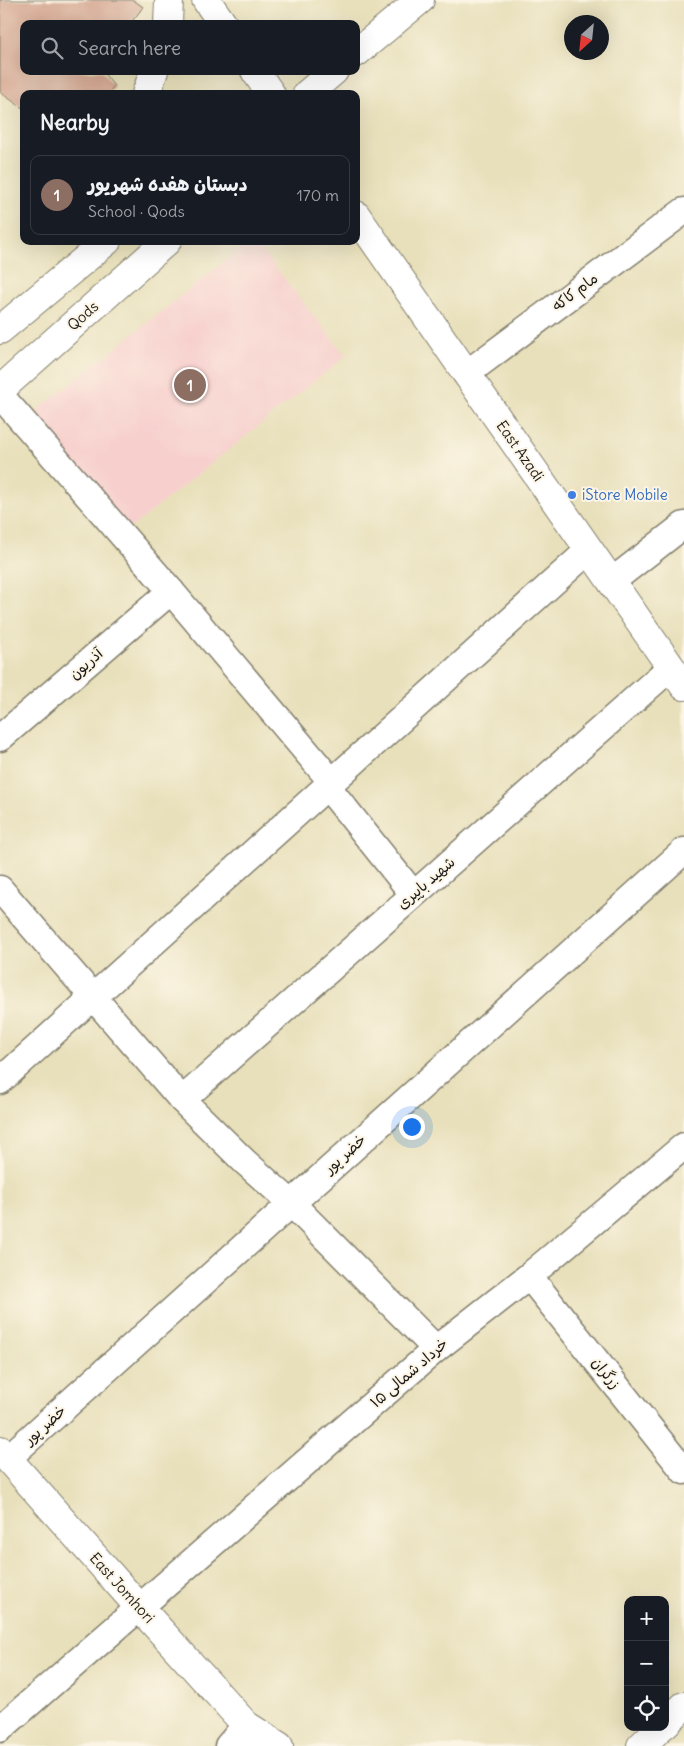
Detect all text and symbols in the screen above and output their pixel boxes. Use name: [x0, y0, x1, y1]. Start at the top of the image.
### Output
north arrow: [564, 15, 609, 60]
search box: [20, 20, 360, 75]
icon: search: [38, 34, 66, 62]
text: Search here: [78, 36, 181, 60]
text: Nearby: [40, 109, 110, 136]
text: دبستان هفده شهریور: [88, 172, 247, 196]
text: 1: [54, 185, 60, 205]
text: 170 m: [296, 185, 339, 205]
text: School · Qods: [88, 201, 185, 221]
street label: مام کاکه: [548, 268, 603, 317]
street label: Qods: [63, 297, 102, 335]
pin: 1: [174, 366, 206, 404]
street label: East Azadi: [493, 417, 548, 485]
place label: iStore Mobile: [582, 485, 668, 504]
marker: iStore Mobile: [566, 489, 578, 501]
street label: آذریون: [65, 643, 107, 683]
street label: شهید باپیری: [393, 852, 459, 914]
your location: [399, 1114, 425, 1140]
street label: خضر پور: [319, 1130, 370, 1179]
street label: ۱۵ خرداد شمالی: [366, 1334, 452, 1412]
street label: زرگران: [588, 1353, 625, 1392]
street label: خضر پور: [19, 1401, 70, 1450]
street label: East Jomhori: [86, 1548, 159, 1627]
map controls: [624, 1596, 669, 1731]
button: +: [624, 1596, 669, 1641]
button: −: [624, 1641, 669, 1686]
button: locate: [624, 1686, 669, 1731]

